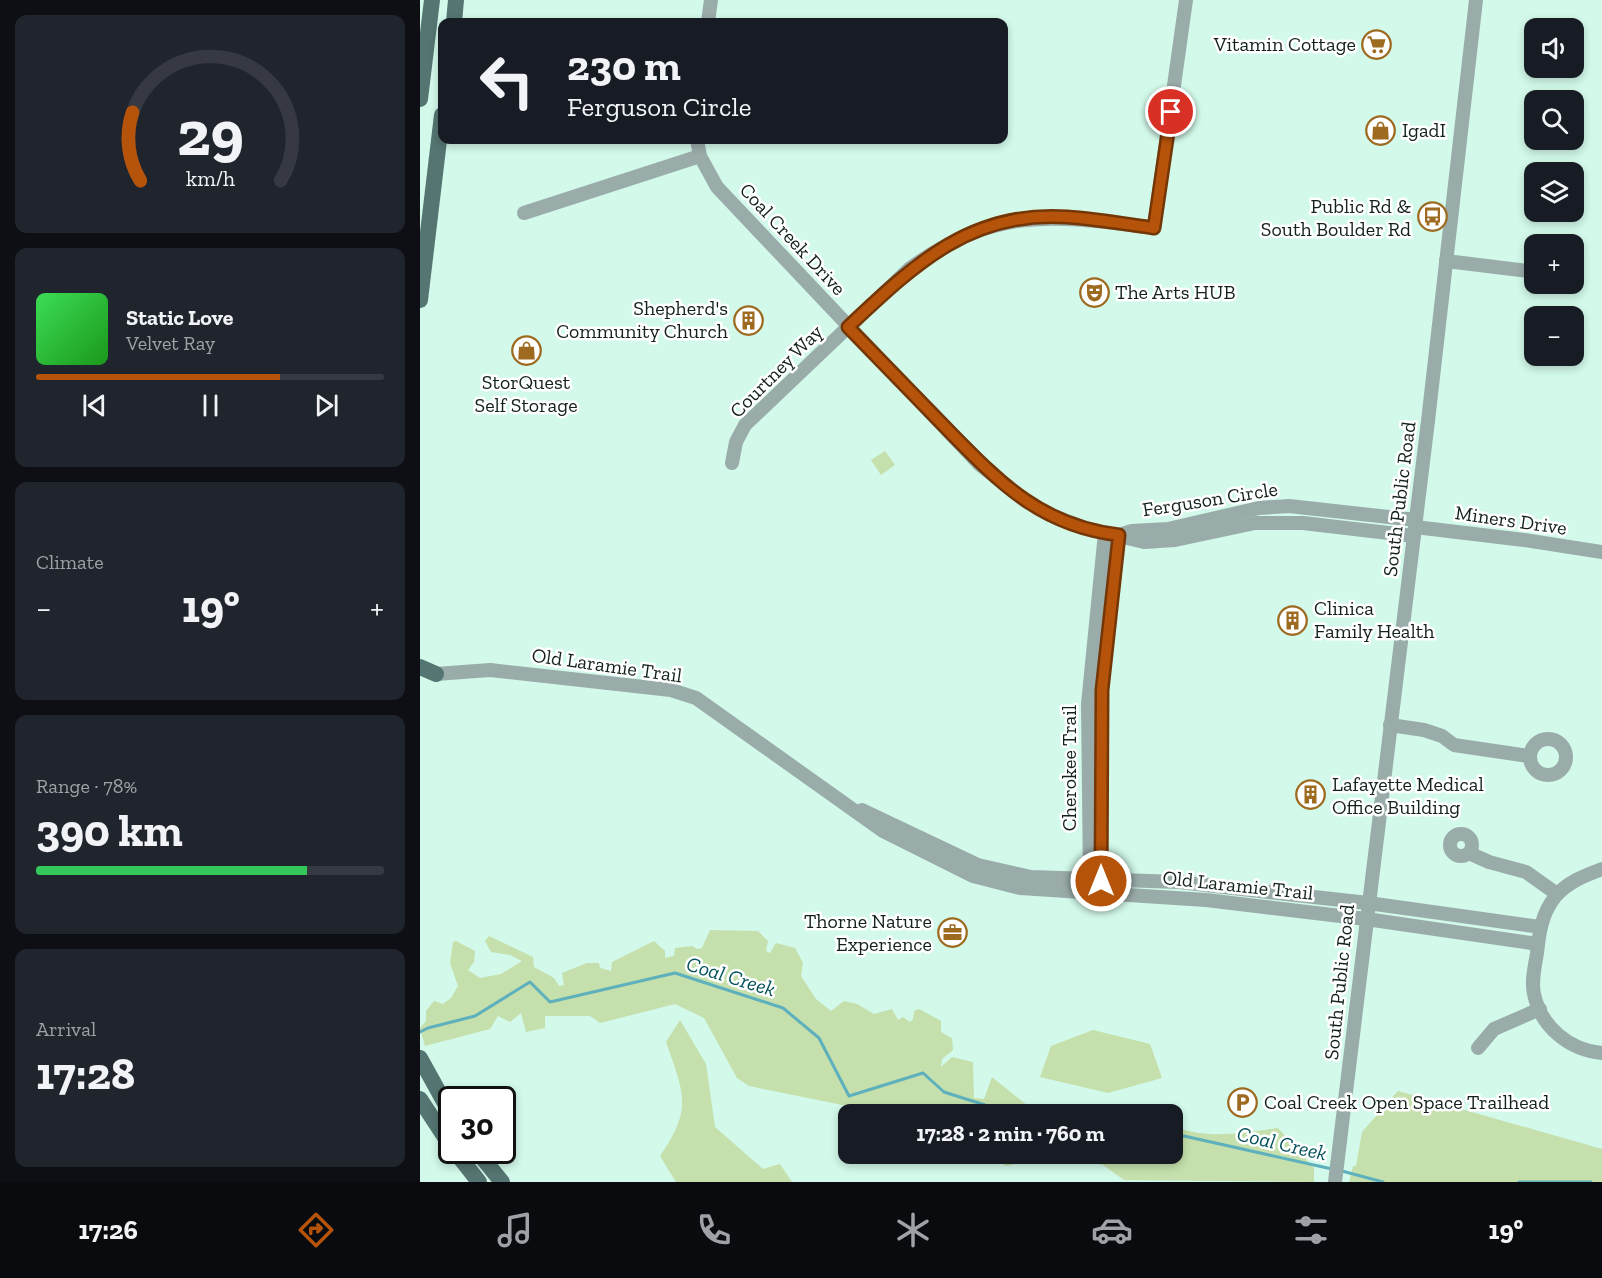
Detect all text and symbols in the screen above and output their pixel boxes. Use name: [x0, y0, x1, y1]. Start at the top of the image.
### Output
map controls: [1524, 18, 1584, 366]
button: sound: [1524, 18, 1584, 78]
supermarket icon: Vitamin Cottage: [1361, 28, 1393, 60]
place label: Vitamin Cottage: [1213, 32, 1356, 56]
text: 230 m: [567, 40, 681, 91]
icon: left: [468, 42, 546, 120]
pin: [1145, 86, 1196, 137]
button: search: [1524, 90, 1584, 150]
text: Ferguson Circle: [567, 91, 751, 123]
icon: arrive: [1154, 95, 1187, 128]
text: 29: [177, 96, 243, 171]
shop icon: IgadI: [1365, 114, 1397, 146]
place label: IgadI: [1402, 118, 1446, 142]
button: layers: [1524, 162, 1584, 222]
text: km/h: [186, 167, 234, 192]
street label: Coal Creek Drive: [735, 178, 851, 300]
place label: Public Rd & South Boulder Rd: [1261, 194, 1411, 241]
bus stop icon: Public Rd & South Boulder Rd: [1416, 201, 1448, 233]
button: +: [1524, 234, 1584, 294]
theatre icon: The Arts HUB: [1078, 276, 1110, 308]
place label: The Arts HUB: [1115, 280, 1236, 304]
place label: Shepherd's Community Church: [556, 296, 729, 343]
text: Static Love: [126, 304, 233, 331]
building icon: Shepherd's Community Church: [733, 304, 765, 336]
button: −: [1524, 306, 1584, 366]
street label: Courtney Way: [725, 319, 828, 422]
text: Velvet Ray: [126, 331, 215, 355]
shop icon: StorQuest Self Storage: [510, 335, 542, 367]
place label: StorQuest Self Storage: [474, 370, 578, 417]
icon: previous: [78, 389, 111, 422]
icon: pause: [194, 389, 227, 422]
icon: next: [310, 389, 343, 422]
street label: South Public Road: [1378, 420, 1420, 578]
street label: Ferguson Circle: [1141, 476, 1279, 522]
street label: Miners Drive: [1453, 500, 1569, 540]
text: Climate: [36, 550, 104, 574]
text: 19°: [182, 580, 240, 634]
text: −: [36, 588, 51, 627]
text: +: [370, 588, 384, 627]
place label: Clinica Family Health: [1314, 596, 1435, 643]
building icon: Clinica Family Health: [1277, 604, 1309, 636]
street label: Old Laramie Trail: [530, 643, 684, 687]
street label: Cherokee Trail: [1057, 705, 1081, 831]
place label: Lafayette Medical Office Building: [1332, 772, 1484, 819]
text: Range · 78%: [36, 774, 137, 798]
building icon: Lafayette Medical Office Building: [1295, 779, 1327, 811]
text: 390 km: [36, 804, 183, 858]
position arrow: [1069, 849, 1133, 913]
street label: Old Laramie Trail: [1161, 865, 1315, 905]
street label: South Public Road: [1319, 903, 1359, 1061]
place label: Thorne Nature Experience: [804, 909, 932, 956]
office icon: Thorne Nature Experience: [937, 916, 969, 948]
water label: Coal Creek: [684, 951, 778, 1001]
text: Arrival: [36, 1017, 96, 1041]
text: 17:28: [36, 1047, 135, 1101]
speed limit sign: 30: [438, 1086, 516, 1164]
parking icon: Coal Creek Open Space Trailhead: [1227, 1086, 1259, 1118]
place label: Coal Creek Open Space Trailhead: [1264, 1090, 1549, 1114]
text: 17:28 · 2 min · 760 m: [916, 1120, 1105, 1147]
water label: Coal Creek: [1235, 1121, 1329, 1165]
icon: directions: [295, 1209, 337, 1251]
icon: music: [494, 1209, 536, 1251]
icon: phone: [693, 1209, 735, 1251]
icon: climate: [892, 1209, 934, 1251]
icon: car: [1091, 1209, 1133, 1251]
icon: filters: [1290, 1209, 1332, 1251]
text: 17:26: [78, 1214, 138, 1246]
text: 19°: [1489, 1214, 1523, 1246]

